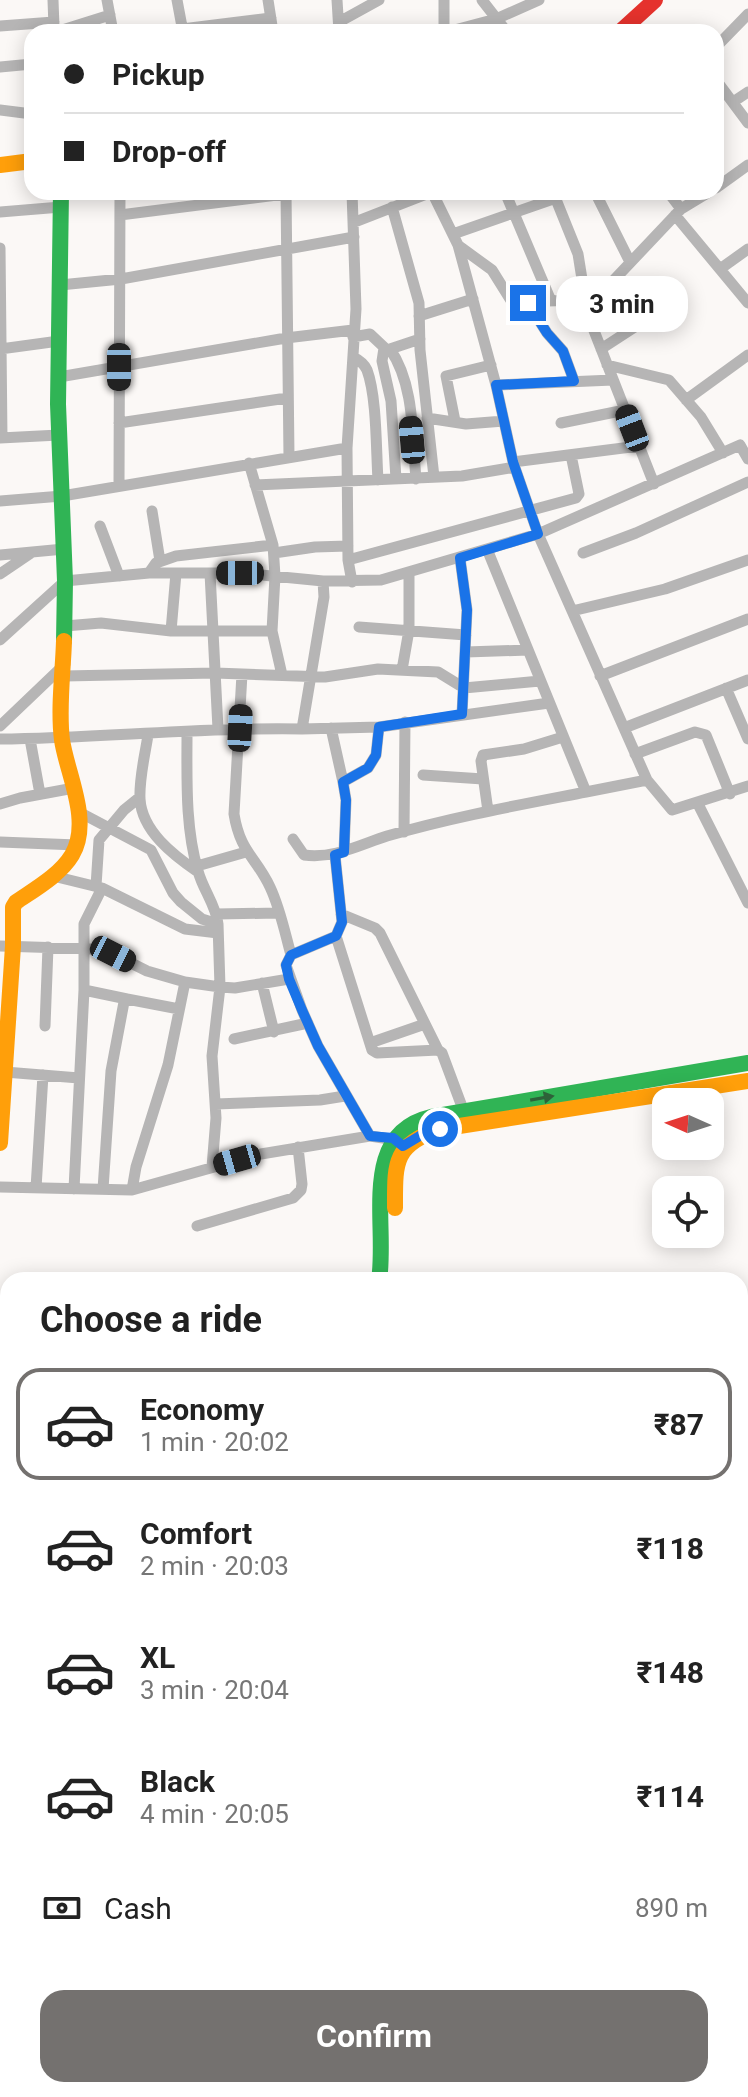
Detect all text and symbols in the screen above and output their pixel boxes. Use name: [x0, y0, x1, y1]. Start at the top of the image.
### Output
text: Pickup: [112, 57, 205, 92]
text: Drop-off: [112, 134, 226, 169]
callout: 3 min: [556, 275, 688, 331]
route end: [510, 285, 546, 321]
text: 3 min: [589, 289, 655, 319]
car: [107, 343, 131, 391]
car: [612, 401, 652, 455]
car: [398, 415, 426, 465]
car: [216, 561, 264, 585]
car: [227, 703, 253, 753]
car: [86, 932, 140, 976]
north arrow: [652, 1088, 724, 1160]
map controls: [652, 1088, 724, 1248]
one-way arrow: [529, 1092, 554, 1104]
route start: [422, 1111, 458, 1147]
car: [211, 1142, 263, 1178]
button: locate: [652, 1176, 724, 1248]
text: Choose a ride: [40, 1299, 262, 1341]
icon: car: [44, 1388, 116, 1460]
text: Economy: [140, 1392, 264, 1427]
text: ₹87: [654, 1407, 704, 1442]
text: 1 min · 20:02: [140, 1427, 289, 1457]
icon: car: [44, 1512, 116, 1584]
text: Comfort: [140, 1516, 252, 1551]
text: ₹118: [637, 1531, 704, 1566]
text: 2 min · 20:03: [140, 1551, 289, 1581]
icon: car: [44, 1636, 116, 1708]
text: XL: [140, 1640, 175, 1675]
text: ₹148: [637, 1655, 704, 1690]
text: 3 min · 20:04: [140, 1675, 289, 1705]
icon: car: [44, 1760, 116, 1832]
text: Black: [140, 1764, 215, 1799]
text: ₹114: [637, 1779, 704, 1814]
text: 4 min · 20:05: [140, 1799, 289, 1829]
icon: cash: [40, 1886, 84, 1930]
text: Cash: [104, 1891, 172, 1926]
text: 890 m: [635, 1893, 708, 1923]
button: Confirm: [40, 1990, 708, 2082]

